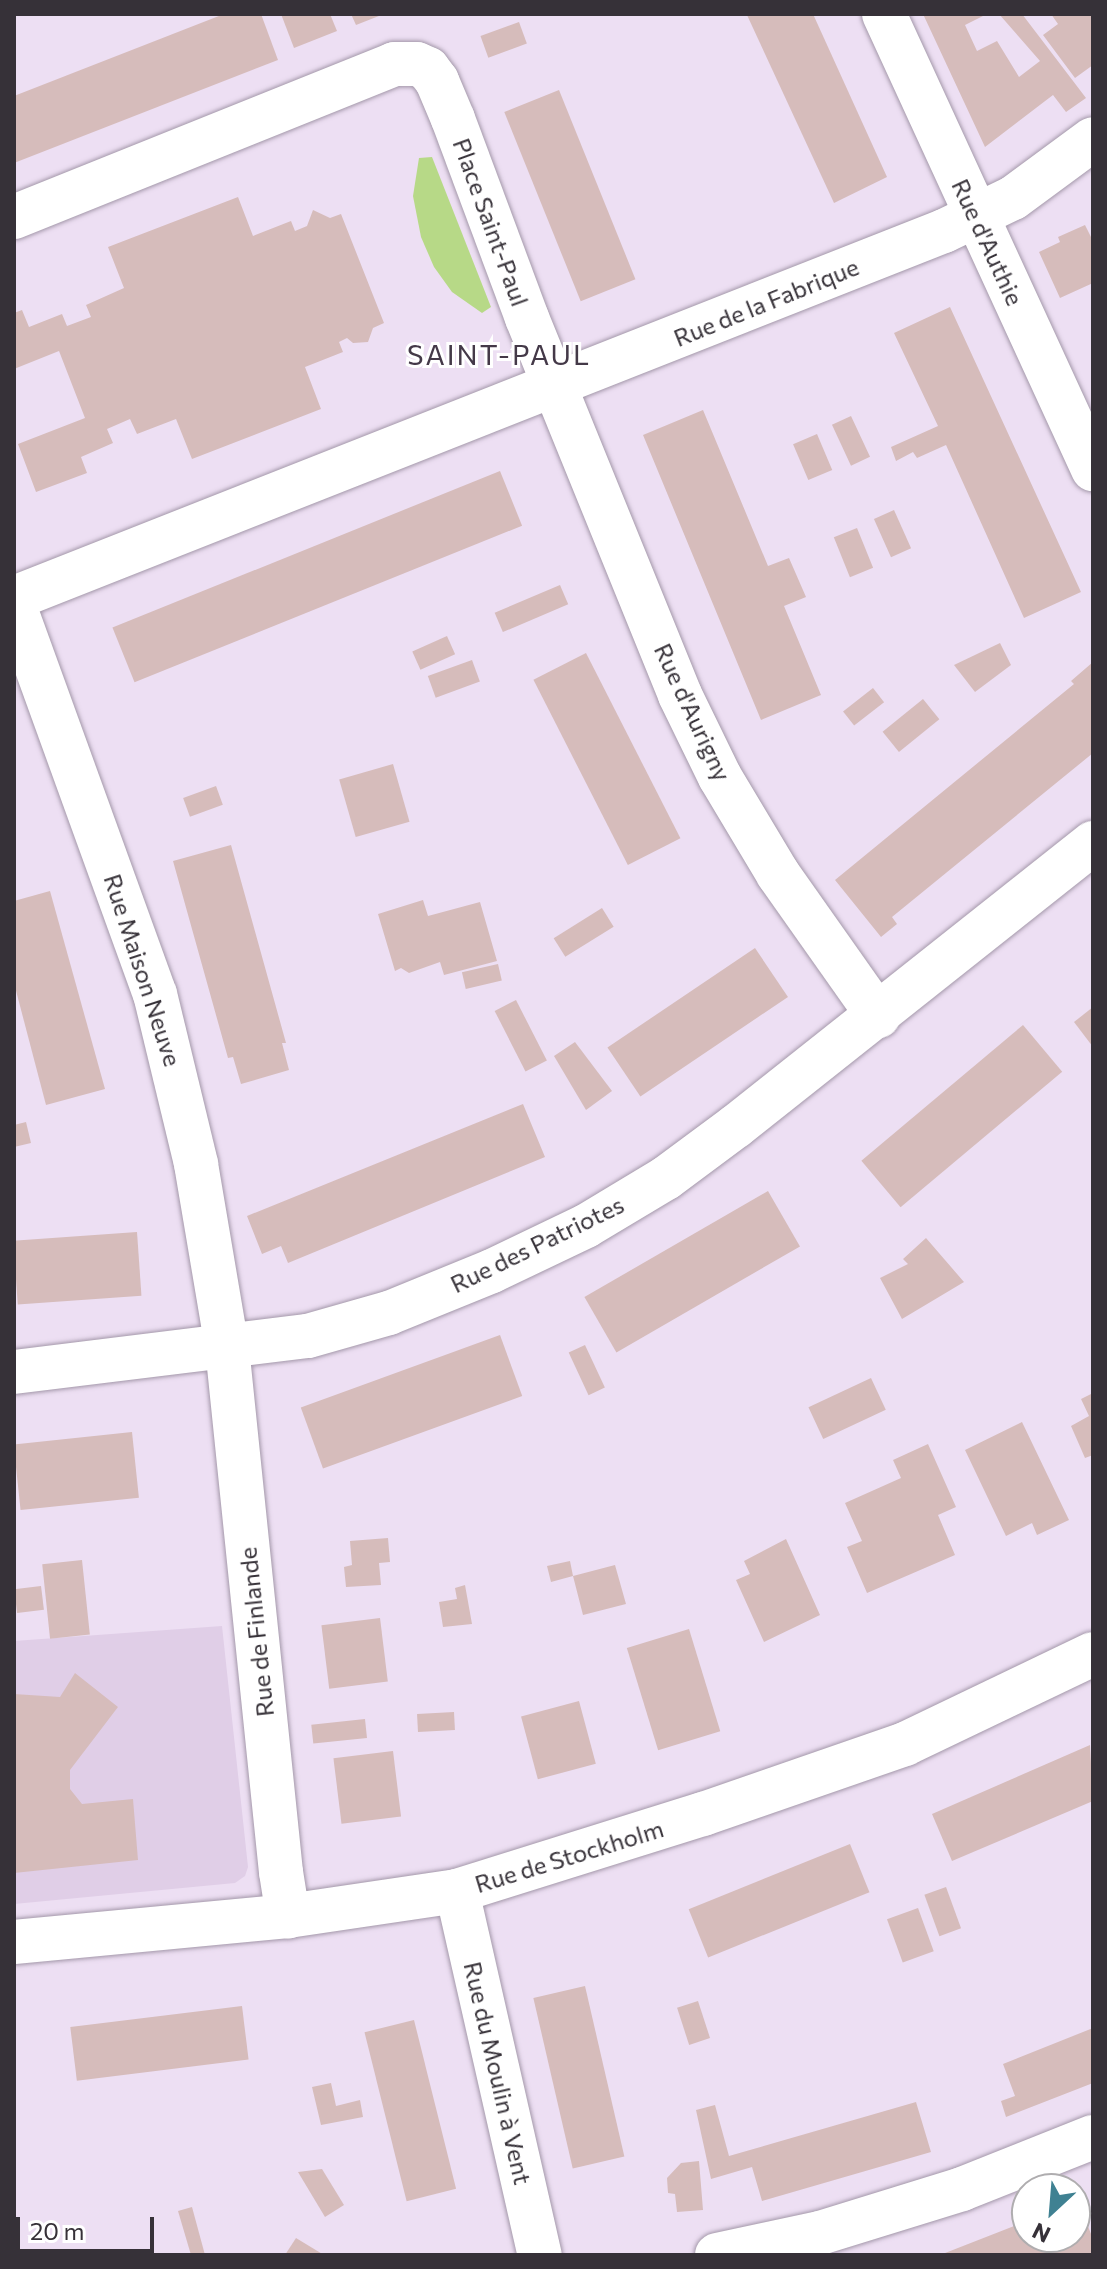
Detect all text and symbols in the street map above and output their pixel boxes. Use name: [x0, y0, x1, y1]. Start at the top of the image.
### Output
street label: Place Saint-Paul: [447, 134, 535, 310]
street label: Rue d'Authie: [946, 174, 1030, 310]
street label: Rue de la Fabrique: [669, 252, 863, 352]
district label: SAINT-PAUL: [407, 337, 591, 371]
street label: Rue d'Aurigny: [649, 639, 737, 785]
street label: Rue Maison Neuve: [98, 870, 188, 1070]
street label: Rue des Patriotes: [446, 1190, 628, 1298]
street label: Rue de Finlande: [233, 1546, 279, 1718]
street label: Rue de Stockholm: [471, 1814, 667, 1898]
street label: Rue du Moulin à Vent: [458, 1959, 538, 2187]
north arrow: [1011, 2173, 1091, 2253]
scale bar: [20, 2201, 158, 2251]
text: 20 m: [30, 2216, 84, 2245]
text: N: [1028, 2217, 1054, 2249]

